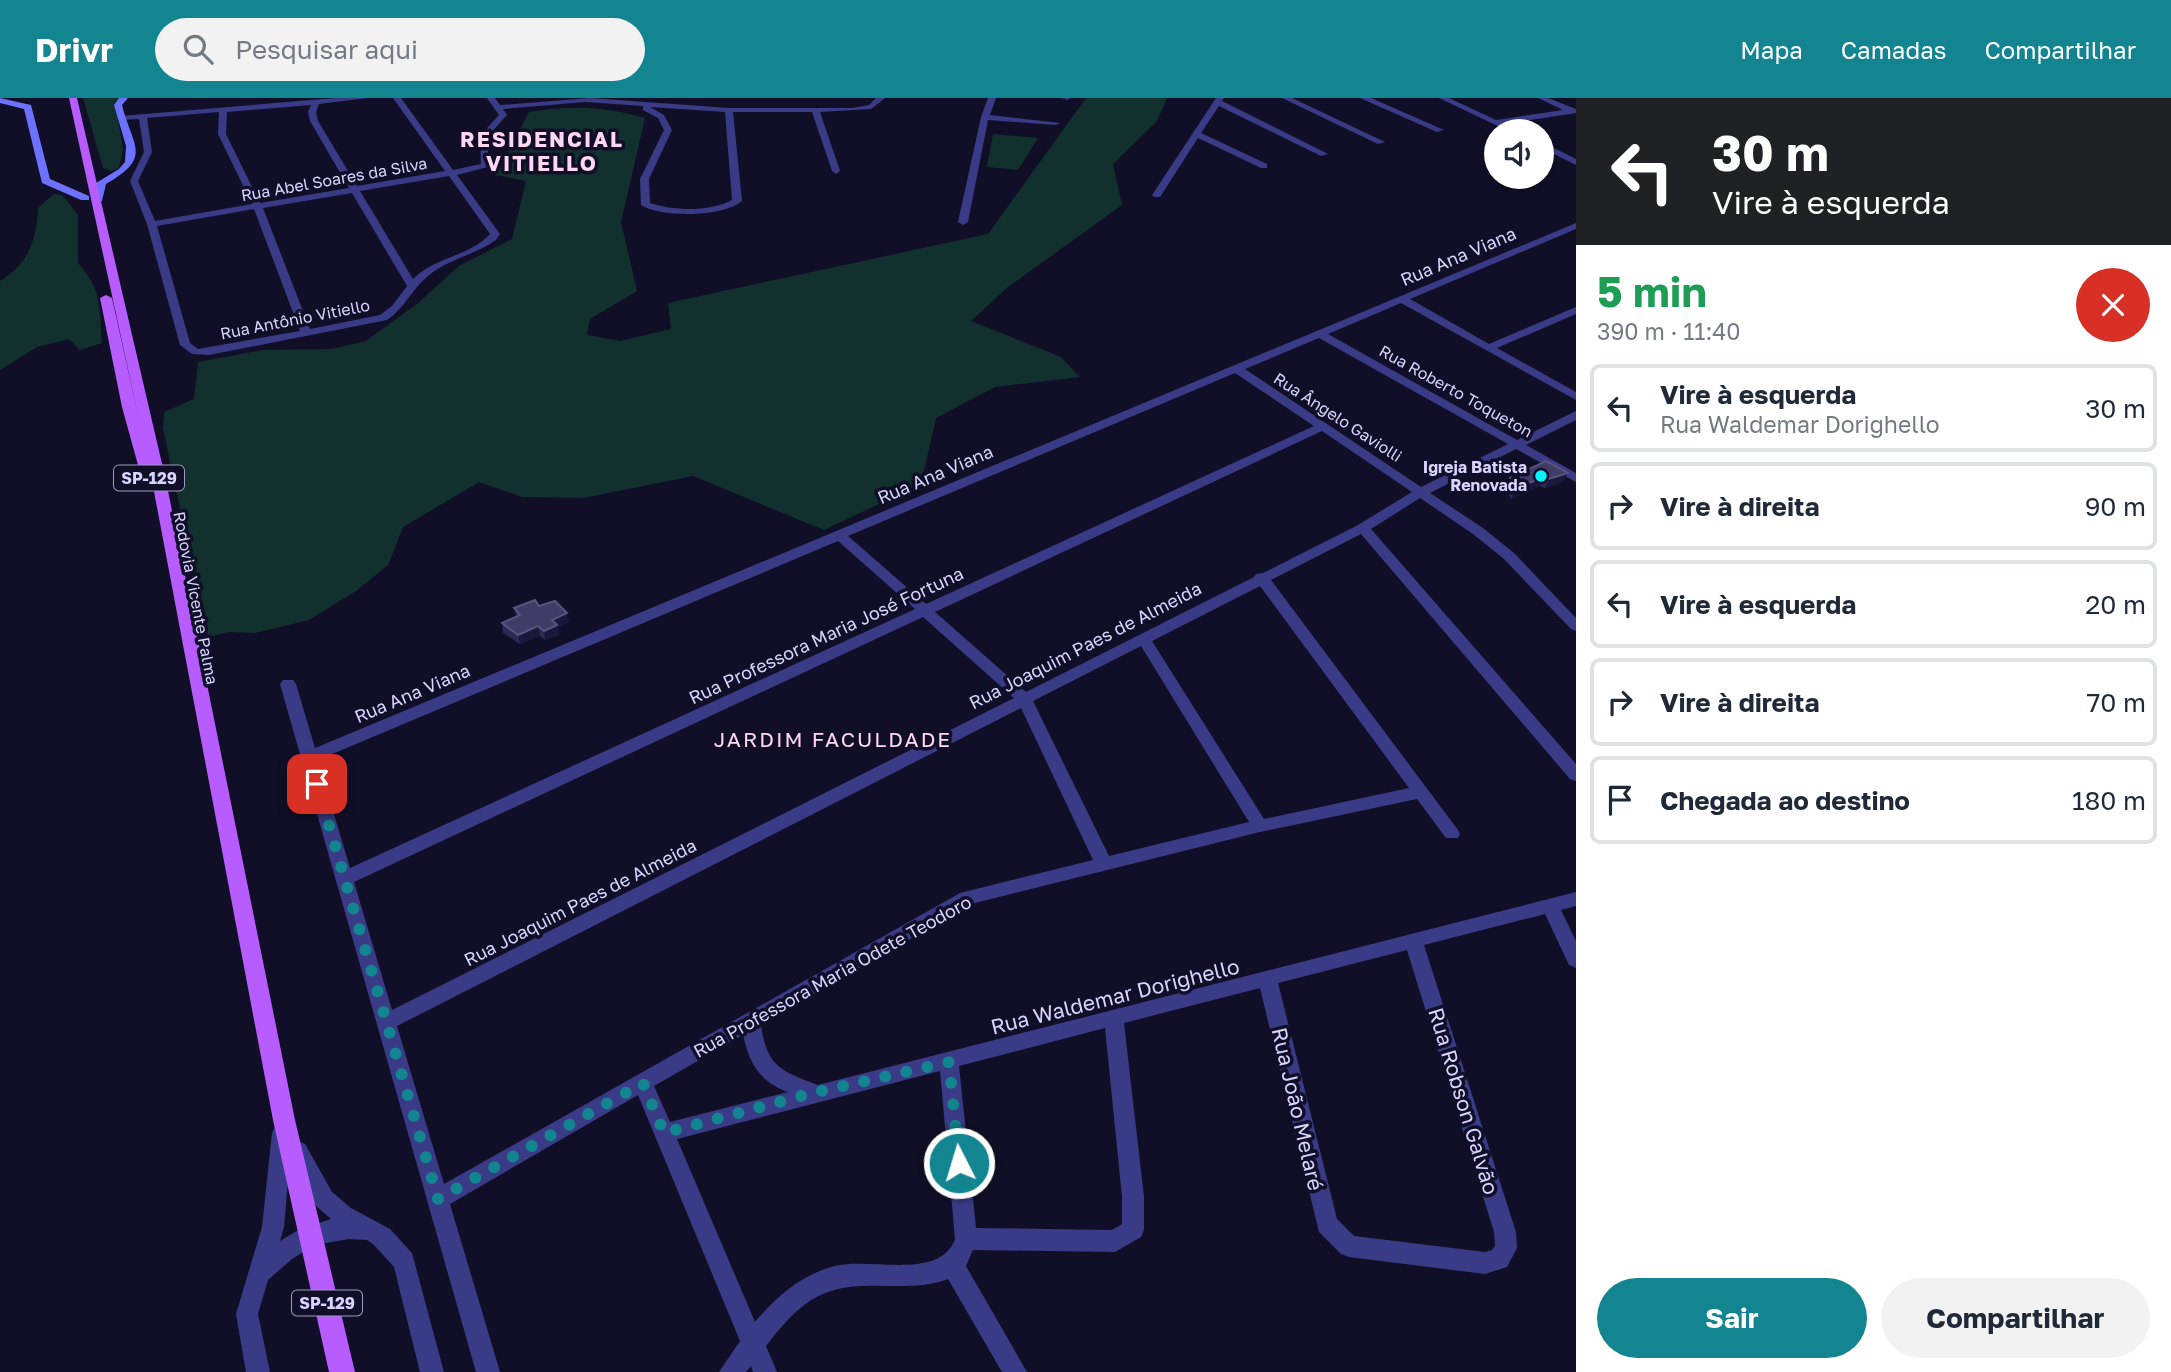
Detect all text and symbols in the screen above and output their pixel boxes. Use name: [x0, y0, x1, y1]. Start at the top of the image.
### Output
search box: [155, 18, 645, 81]
text: Drivr: [35, 30, 113, 69]
icon: search: [179, 30, 217, 68]
text: Pesquisar aqui: [235, 34, 418, 65]
text: Mapa: [1740, 35, 1803, 64]
text: Camadas: [1841, 35, 1946, 64]
text: Compartilhar: [1984, 35, 2136, 64]
map controls: [1484, 119, 1554, 189]
button: sound: [1484, 119, 1554, 189]
text: 30 m: [1712, 123, 1829, 182]
district label: RESIDENCIAL VITIELLO: [460, 126, 624, 176]
icon: left: [1597, 126, 1688, 217]
street label: Rua Abel Soares da Silva: [239, 153, 429, 205]
text: Vire à esquerda: [1712, 183, 1950, 221]
street label: Rua Ana Viana: [1397, 222, 1519, 290]
text: 5 min: [1597, 266, 1707, 316]
button: close: [2076, 268, 2150, 342]
street label: Rua Antônio Vitiello: [218, 295, 372, 343]
text: 390 m · 11:40: [1597, 317, 1741, 345]
street label: Rua Roberto Toqueton: [1376, 341, 1536, 441]
street label: Rua Ângelo Gaviolli: [1270, 368, 1406, 466]
text: Vire à esquerda: [1660, 379, 1856, 410]
icon: left: [1601, 389, 1639, 427]
text: 30 m: [2085, 393, 2146, 424]
text: Rua Waldemar Dorighello: [1660, 410, 1940, 438]
street label: Rua Ana Viana: [874, 440, 996, 508]
place label: Igreja Batista Renovada: [1423, 457, 1527, 495]
road number: SP-129: [114, 466, 184, 490]
marker: Igreja Batista Renovada: [1533, 468, 1549, 484]
icon: right: [1601, 487, 1639, 525]
text: Vire à direita: [1660, 491, 1820, 522]
text: 90 m: [2085, 491, 2146, 522]
street label: Rodovia Vicente Palma: [169, 510, 223, 686]
street label: Rua Professora Maria José Fortuna: [685, 562, 967, 708]
street label: Rua Joaquim Paes de Almeida: [965, 577, 1205, 713]
icon: left: [1601, 585, 1639, 623]
text: Vire à esquerda: [1660, 589, 1856, 620]
text: 20 m: [2085, 589, 2146, 620]
street label: Rua Ana Viana: [351, 659, 473, 727]
icon: right: [1601, 683, 1639, 721]
text: Vire à direita: [1660, 687, 1820, 718]
text: 70 m: [2087, 687, 2146, 718]
district label: JARDIM FACULDADE: [714, 726, 952, 752]
pin: [287, 754, 347, 814]
icon: arrive: [298, 765, 336, 803]
icon: arrive: [1601, 781, 1639, 819]
text: Chegada ao destino: [1660, 785, 1910, 816]
text: 180 m: [2072, 785, 2146, 816]
street label: Rua Joaquim Paes de Almeida: [460, 834, 700, 970]
street label: Rua Professora Maria Odete Teodoro: [689, 890, 975, 1062]
street label: Rua Waldemar Dorighello: [988, 953, 1242, 1039]
street label: Rua Robson Galvão: [1423, 1004, 1505, 1198]
street label: Rua João Melaré: [1267, 1025, 1329, 1193]
position arrow: [922, 1126, 996, 1200]
button: Sair: [1597, 1278, 1867, 1358]
button: Compartilhar: [1881, 1278, 2150, 1358]
road number: SP-129: [292, 1290, 362, 1316]

